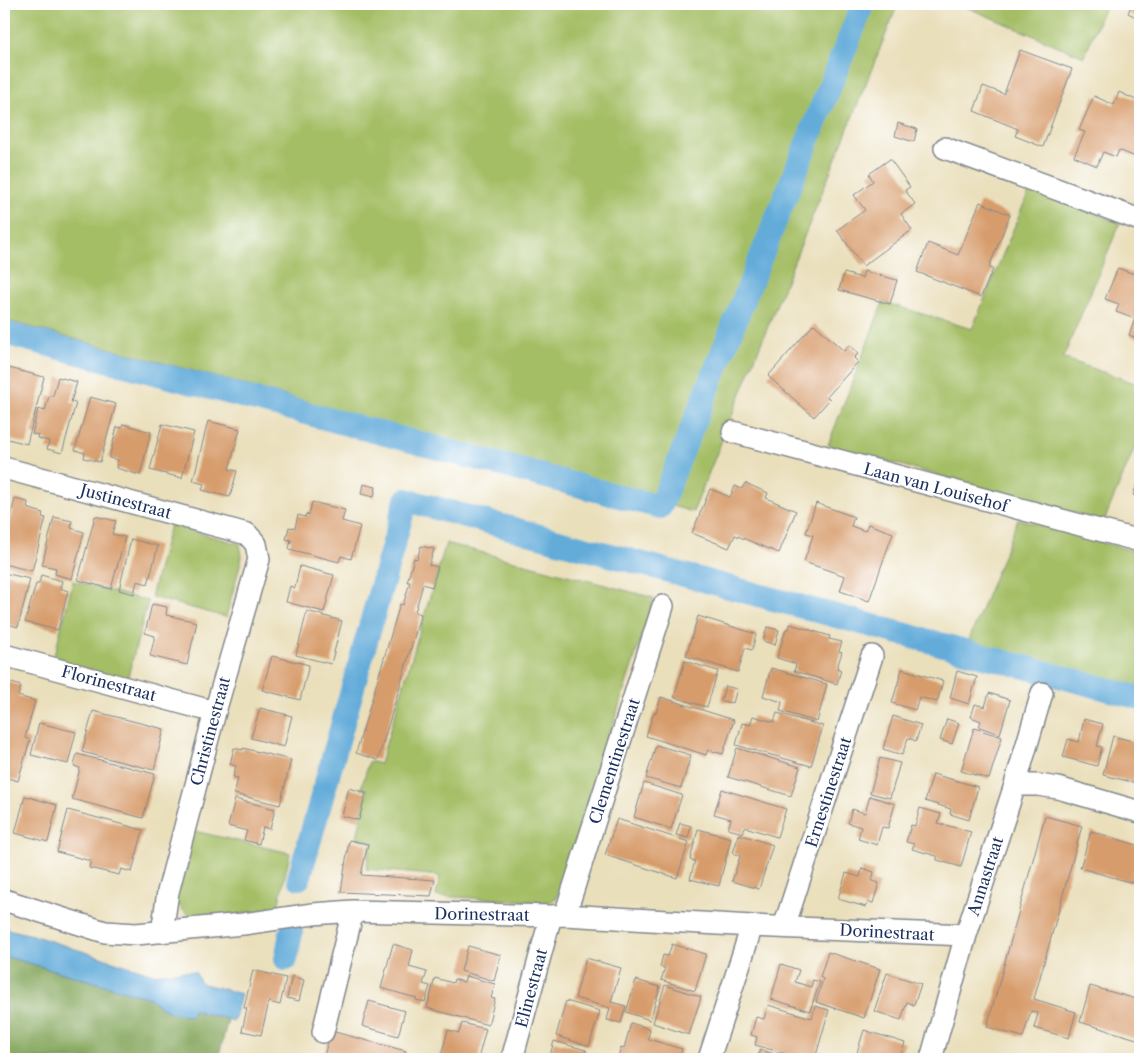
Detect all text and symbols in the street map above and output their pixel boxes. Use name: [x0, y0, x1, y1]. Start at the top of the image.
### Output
street label: Laan van Louisehof: [862, 458, 1013, 516]
street label: Justinestraat: [75, 478, 174, 523]
street label: Florinestraat: [59, 661, 159, 705]
street label: Christinestraat: [186, 674, 234, 788]
street label: Clementinestraat: [584, 695, 644, 826]
street label: Ernestinestraat: [801, 734, 855, 850]
street label: Annastraat: [963, 834, 1007, 919]
street label: Dorinestraat: [434, 903, 530, 925]
street label: Dorinestraat: [839, 920, 935, 944]
street label: Elinestraat: [511, 946, 551, 1030]

